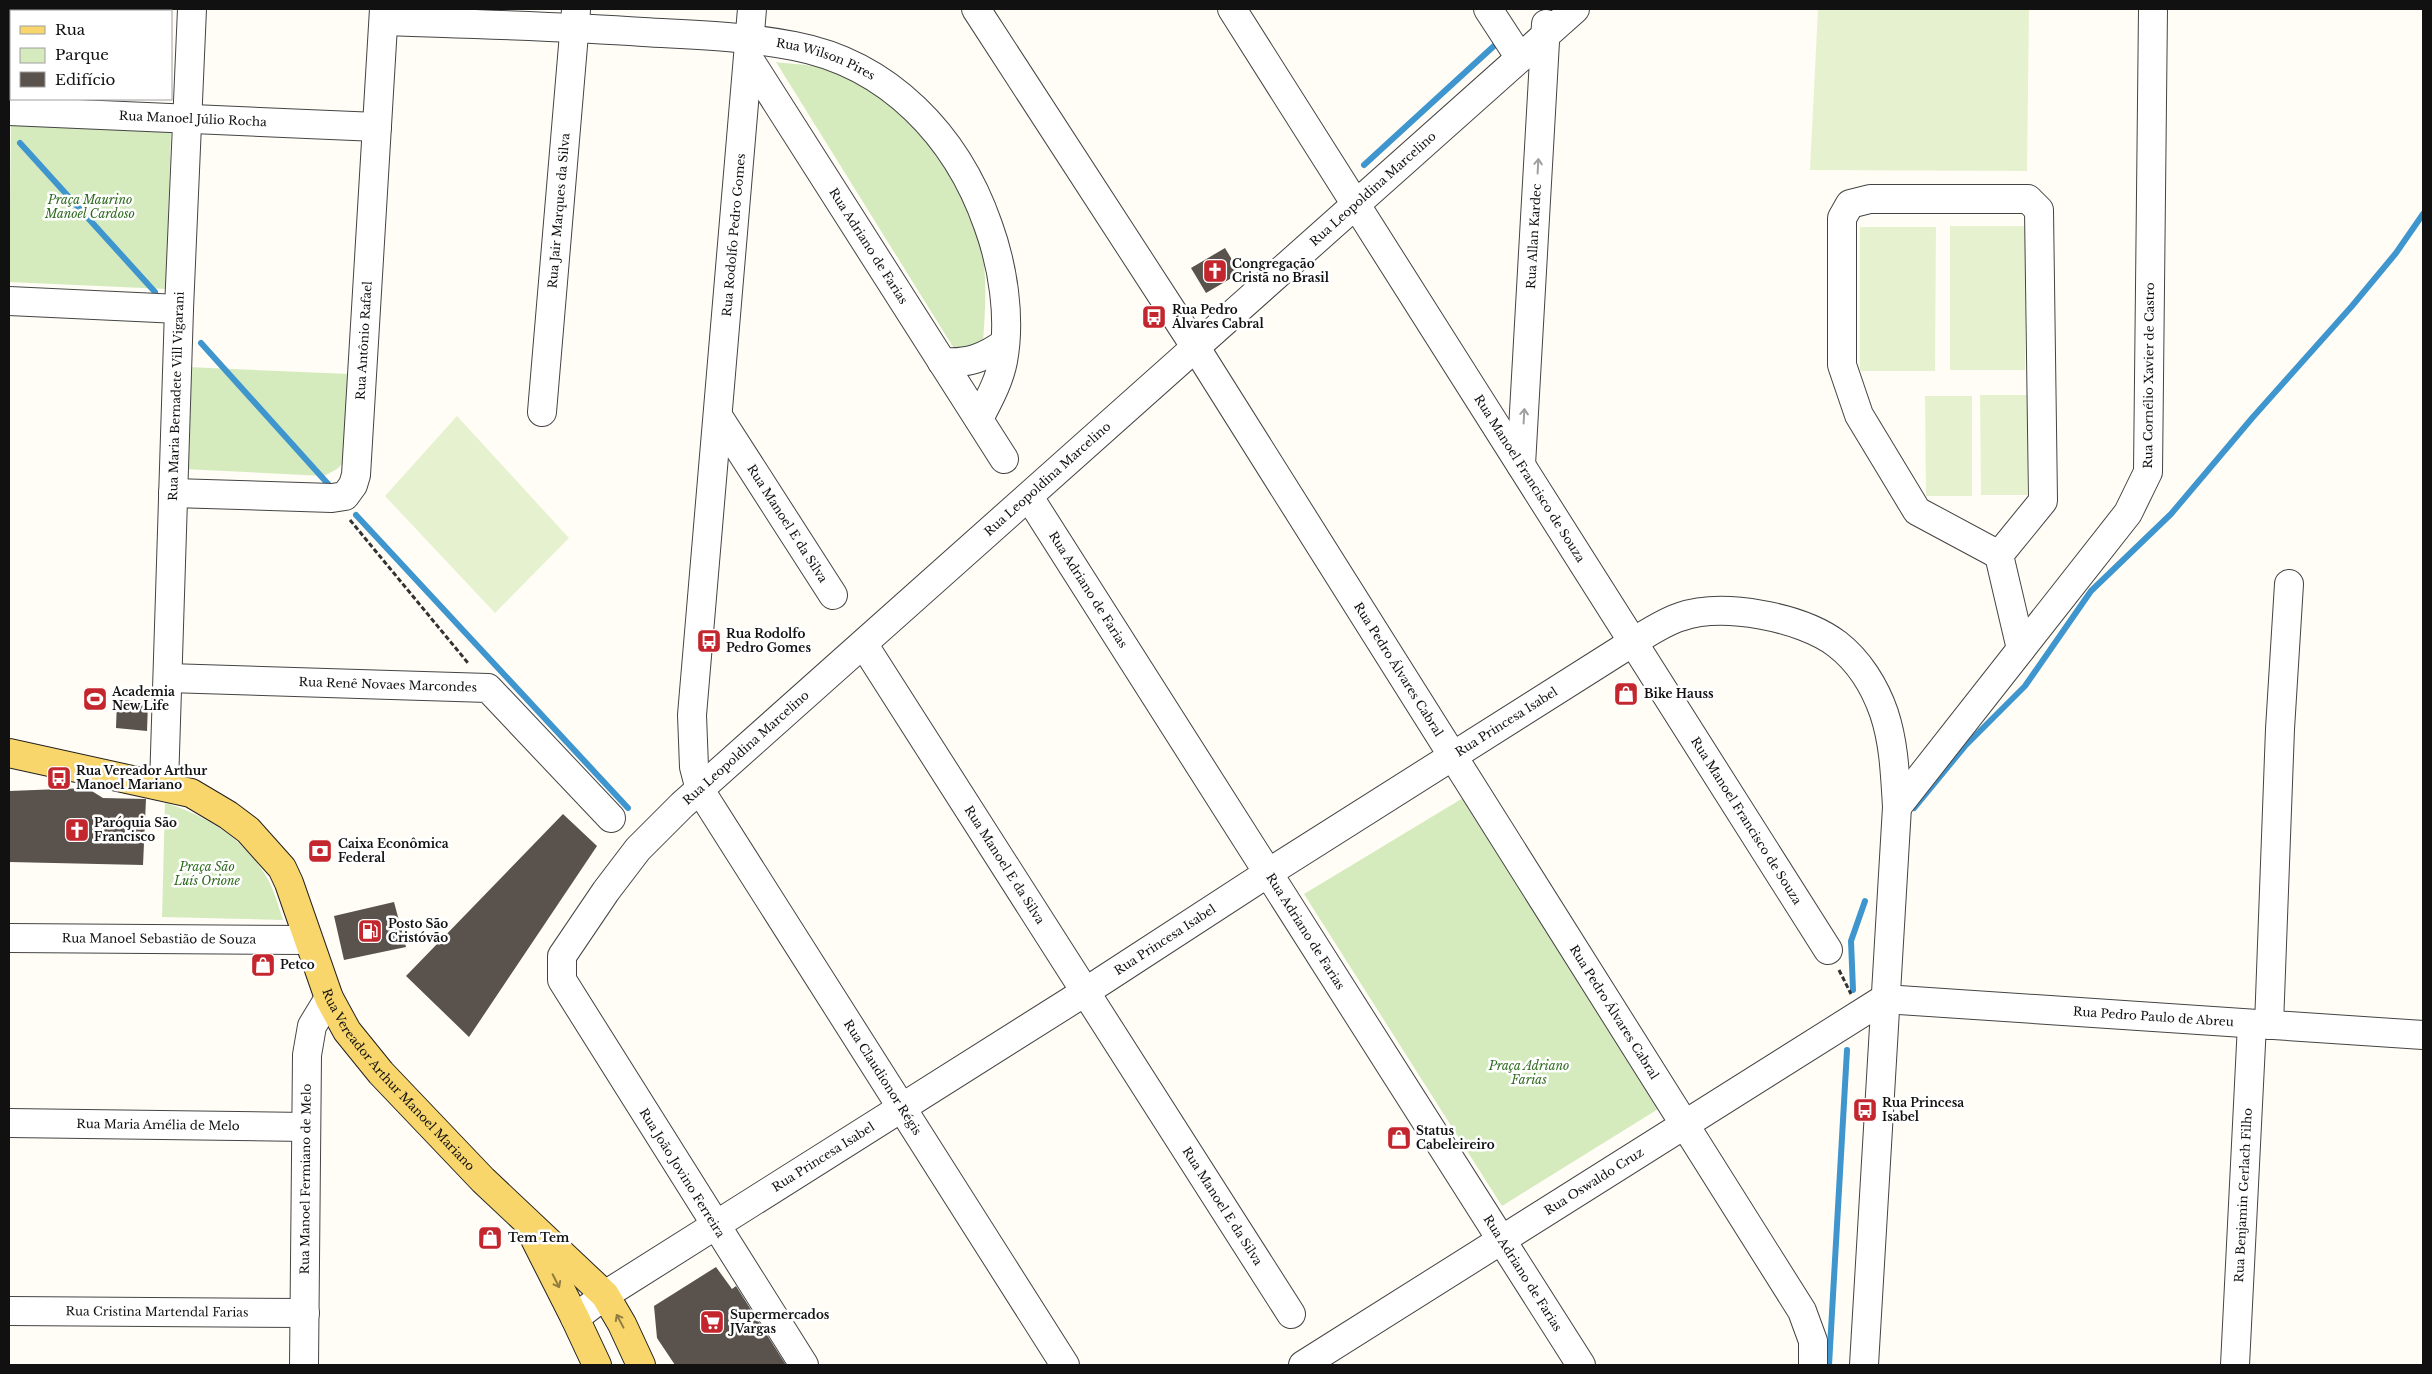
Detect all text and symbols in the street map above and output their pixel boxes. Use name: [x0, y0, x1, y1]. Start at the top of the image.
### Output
legend: [10, 10, 172, 100]
text: Rua: [55, 20, 86, 39]
street label: Rua Wilson Pires: [775, 35, 878, 83]
text: Parque: [55, 45, 109, 64]
text: Edifício: [55, 70, 116, 89]
street label: Rua Manoel Júlio Rocha: [119, 108, 267, 129]
street label: Rua Leopoldina Marcelino: [1306, 128, 1439, 249]
street label: Rua Jair Marques da Silva: [544, 132, 573, 289]
street label: Rua Rodolfo Pedro Gomes: [719, 153, 748, 317]
one-way arrow: [1533, 159, 1542, 175]
street label: Rua Allan Kardec: [1523, 183, 1544, 289]
street label: Rua Adriano de Farias: [826, 185, 911, 307]
park label: Praça Maurino Manoel Cardoso: [44, 192, 135, 221]
place label: Congregação Cristã no Brasil: [1232, 256, 1330, 285]
church icon: Congregação Cristã no Brasil: [1202, 258, 1228, 284]
street label: Rua Antônio Rafael: [353, 280, 375, 400]
street label: Rua Cornélio Xavier de Castro: [2140, 282, 2157, 469]
street label: Rua Maria Bernadete Vill Vigarani: [165, 291, 187, 501]
place label: Rua Pedro Álvares Cabral: [1171, 302, 1264, 331]
bus stop icon: Rua Pedro Álvares Cabral: [1141, 304, 1167, 330]
street label: Rua Manoel Francisco de Souza: [1471, 392, 1589, 565]
one-way arrow: [1519, 408, 1528, 424]
street label: Rua Leopoldina Marcelino: [981, 418, 1114, 539]
street label: Rua Manoel E da Silva: [744, 462, 831, 586]
street label: Rua Adriano de Farias: [1046, 529, 1131, 651]
street label: Rua Pedro Álvares Cabral: [1351, 599, 1447, 739]
place label: Rua Rodolfo Pedro Gomes: [726, 626, 811, 655]
bus stop icon: Rua Rodolfo Pedro Gomes: [696, 628, 722, 654]
street label: Rua Renê Novaes Marcondes: [298, 674, 477, 695]
shop icon: Bike Hauss: [1613, 681, 1639, 707]
place label: Academia New Life: [111, 684, 175, 713]
street label: Rua Princesa Isabel: [1452, 684, 1560, 760]
sports icon: Academia New Life: [82, 686, 108, 712]
place label: Bike Hauss: [1644, 686, 1714, 701]
street label: Rua Leopoldina Marcelino: [679, 687, 812, 808]
street label: Rua Manoel Francisco de Souza: [1688, 734, 1805, 907]
place label: Rua Vereador Arthur Manoel Mariano: [76, 763, 207, 792]
bus stop icon: Rua Vereador Arthur Manoel Mariano: [46, 765, 72, 791]
street label: Rua Manoel E da Silva: [962, 803, 1048, 927]
place label: Paróquia São Francisco: [94, 815, 177, 844]
church icon: Paróquia São Francisco: [64, 817, 90, 843]
place label: Caixa Econômica Federal: [338, 836, 449, 865]
bank icon: Caixa Econômica Federal: [307, 838, 333, 864]
park label: Praça São Luís Orione: [173, 859, 241, 888]
street label: Rua Adriano de Farias: [1263, 870, 1348, 992]
street label: Rua Princesa Isabel: [1111, 901, 1219, 978]
place label: Posto São Cristóvão: [388, 916, 448, 945]
fuel station icon: Posto São Cristóvão: [357, 918, 383, 944]
street label: Rua Manoel Sebastião de Souza: [62, 930, 257, 947]
street label: Rua Pedro Álvares Cabral: [1567, 942, 1662, 1082]
shop icon: Petco: [250, 952, 276, 978]
place label: Petco: [280, 957, 315, 972]
street label: Rua Vereador Arthur Manoel Mariano: [319, 987, 478, 1174]
street label: Rua Pedro Paulo de Abreu: [2073, 1004, 2234, 1029]
street label: Rua Claudionor Régis: [841, 1017, 925, 1138]
park label: Praça Adriano Farias: [1488, 1058, 1569, 1087]
street label: Rua Manoel Fermiano de Melo: [297, 1083, 314, 1275]
place label: Rua Princesa Isabel: [1882, 1095, 1964, 1124]
bus stop icon: Rua Princesa Isabel: [1852, 1097, 1878, 1123]
street label: Rua João Jovino Ferreira: [636, 1105, 729, 1240]
street label: Rua Benjamin Gerlach Filho: [2231, 1107, 2255, 1283]
street label: Rua Maria Amélia de Melo: [76, 1116, 240, 1133]
street label: Rua Princesa Isabel: [769, 1119, 877, 1195]
place label: Status Cabeleireiro: [1416, 1123, 1495, 1152]
shop icon: Status Cabeleireiro: [1386, 1125, 1412, 1151]
street label: Rua Manoel E da Silva: [1179, 1144, 1266, 1268]
street label: Rua Oswaldo Cruz: [1541, 1144, 1646, 1218]
street label: Rua Adriano de Farias: [1481, 1212, 1566, 1334]
shop icon: Tem Tem: [477, 1225, 503, 1251]
place label: Tem Tem: [508, 1230, 570, 1245]
one-way arrow: [552, 1273, 561, 1288]
street label: Rua Cristina Martendal Farias: [66, 1303, 248, 1320]
place label: Supermercados JVargas: [727, 1307, 830, 1336]
supermarket icon: Supermercados JVargas: [699, 1309, 725, 1335]
one-way arrow: [615, 1314, 625, 1329]

